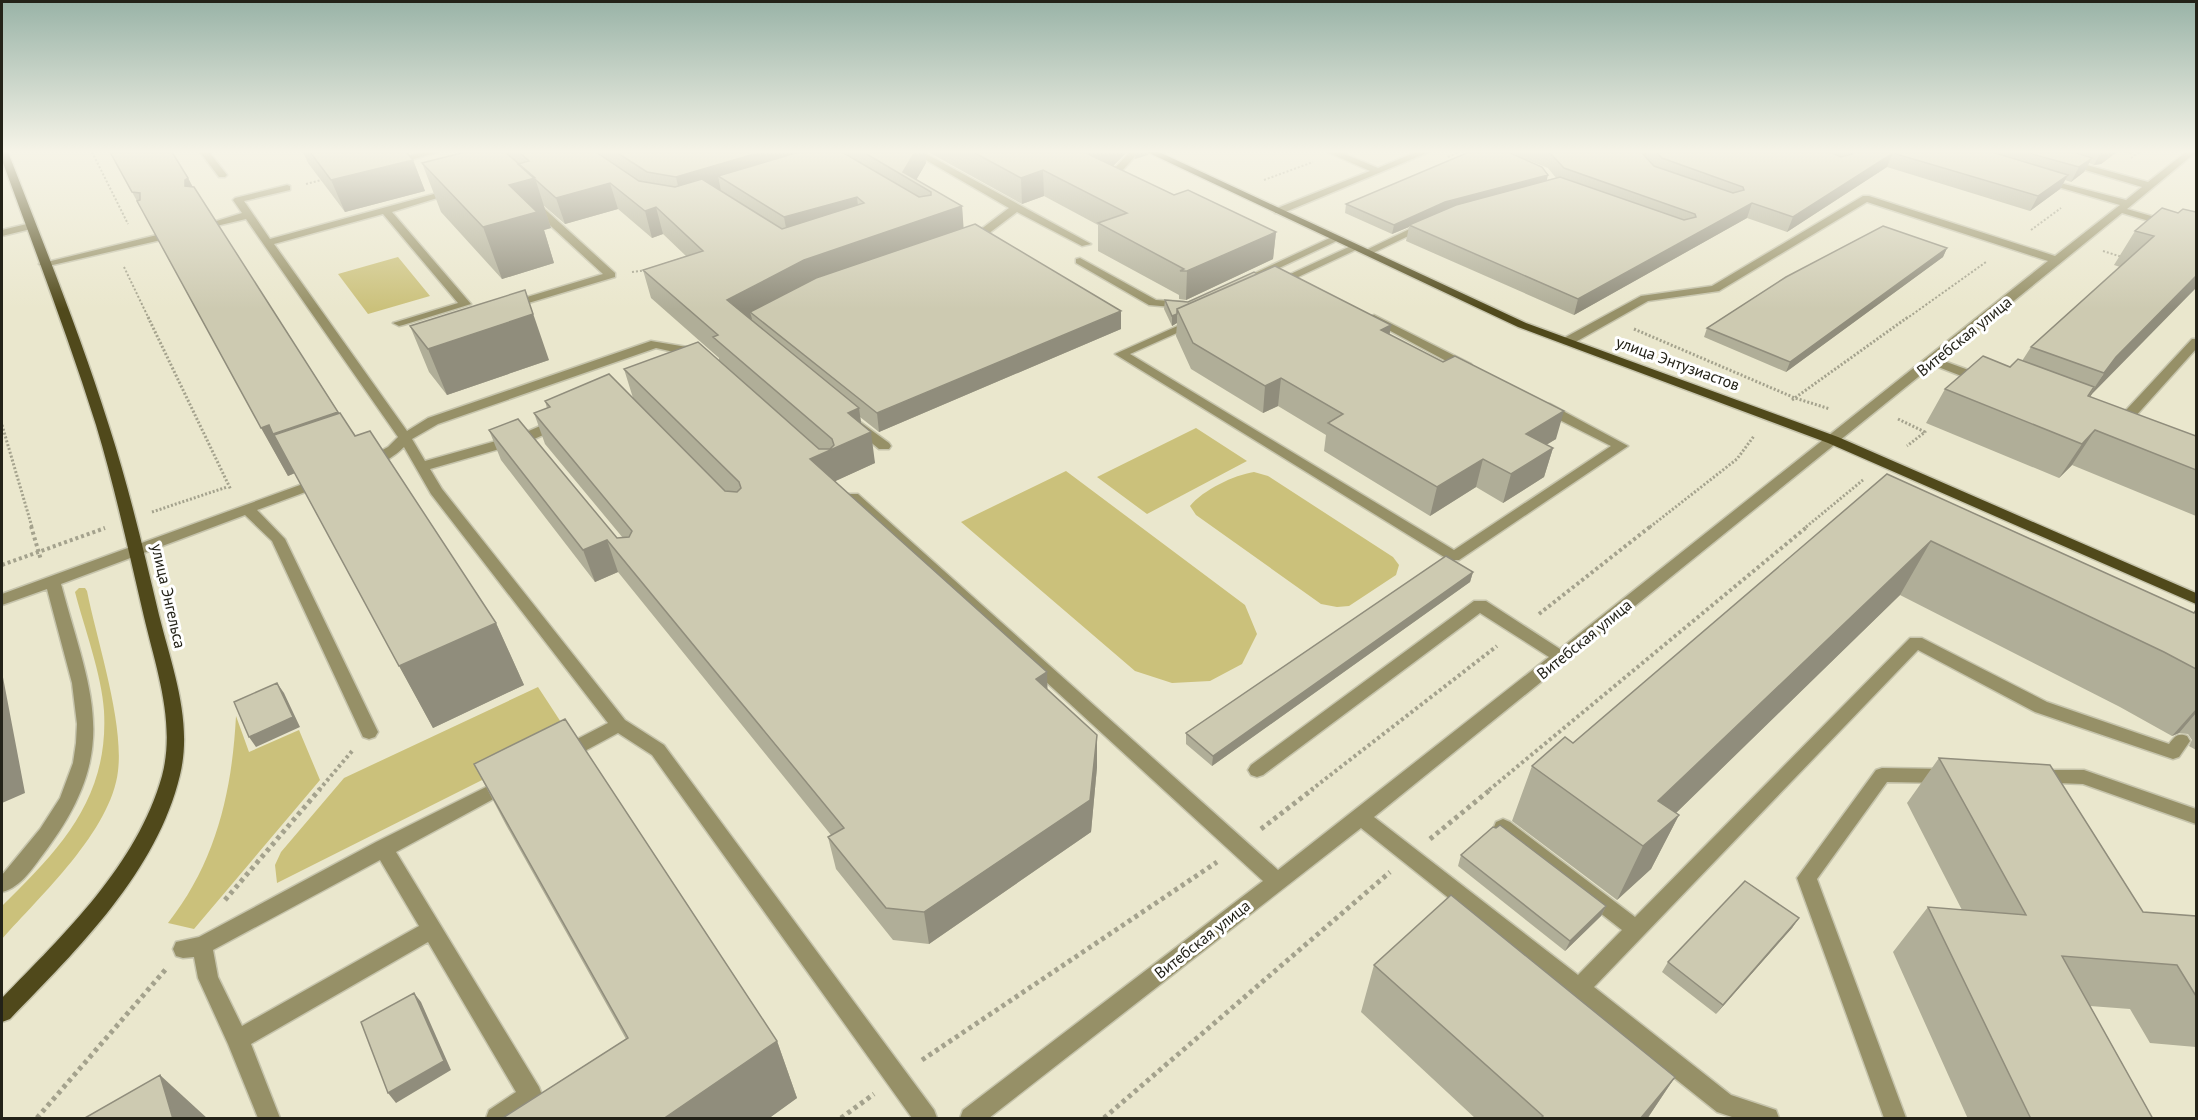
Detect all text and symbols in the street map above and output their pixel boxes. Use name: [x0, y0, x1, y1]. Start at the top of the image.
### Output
street label: Витебская улица: [1913, 292, 2015, 380]
street label: улица Энтузиастов: [1613, 331, 1743, 395]
street label: улица Энгельса: [147, 542, 191, 650]
street label: Витебская улица: [1533, 595, 1635, 683]
street label: Витебская улица: [1150, 895, 1254, 983]

